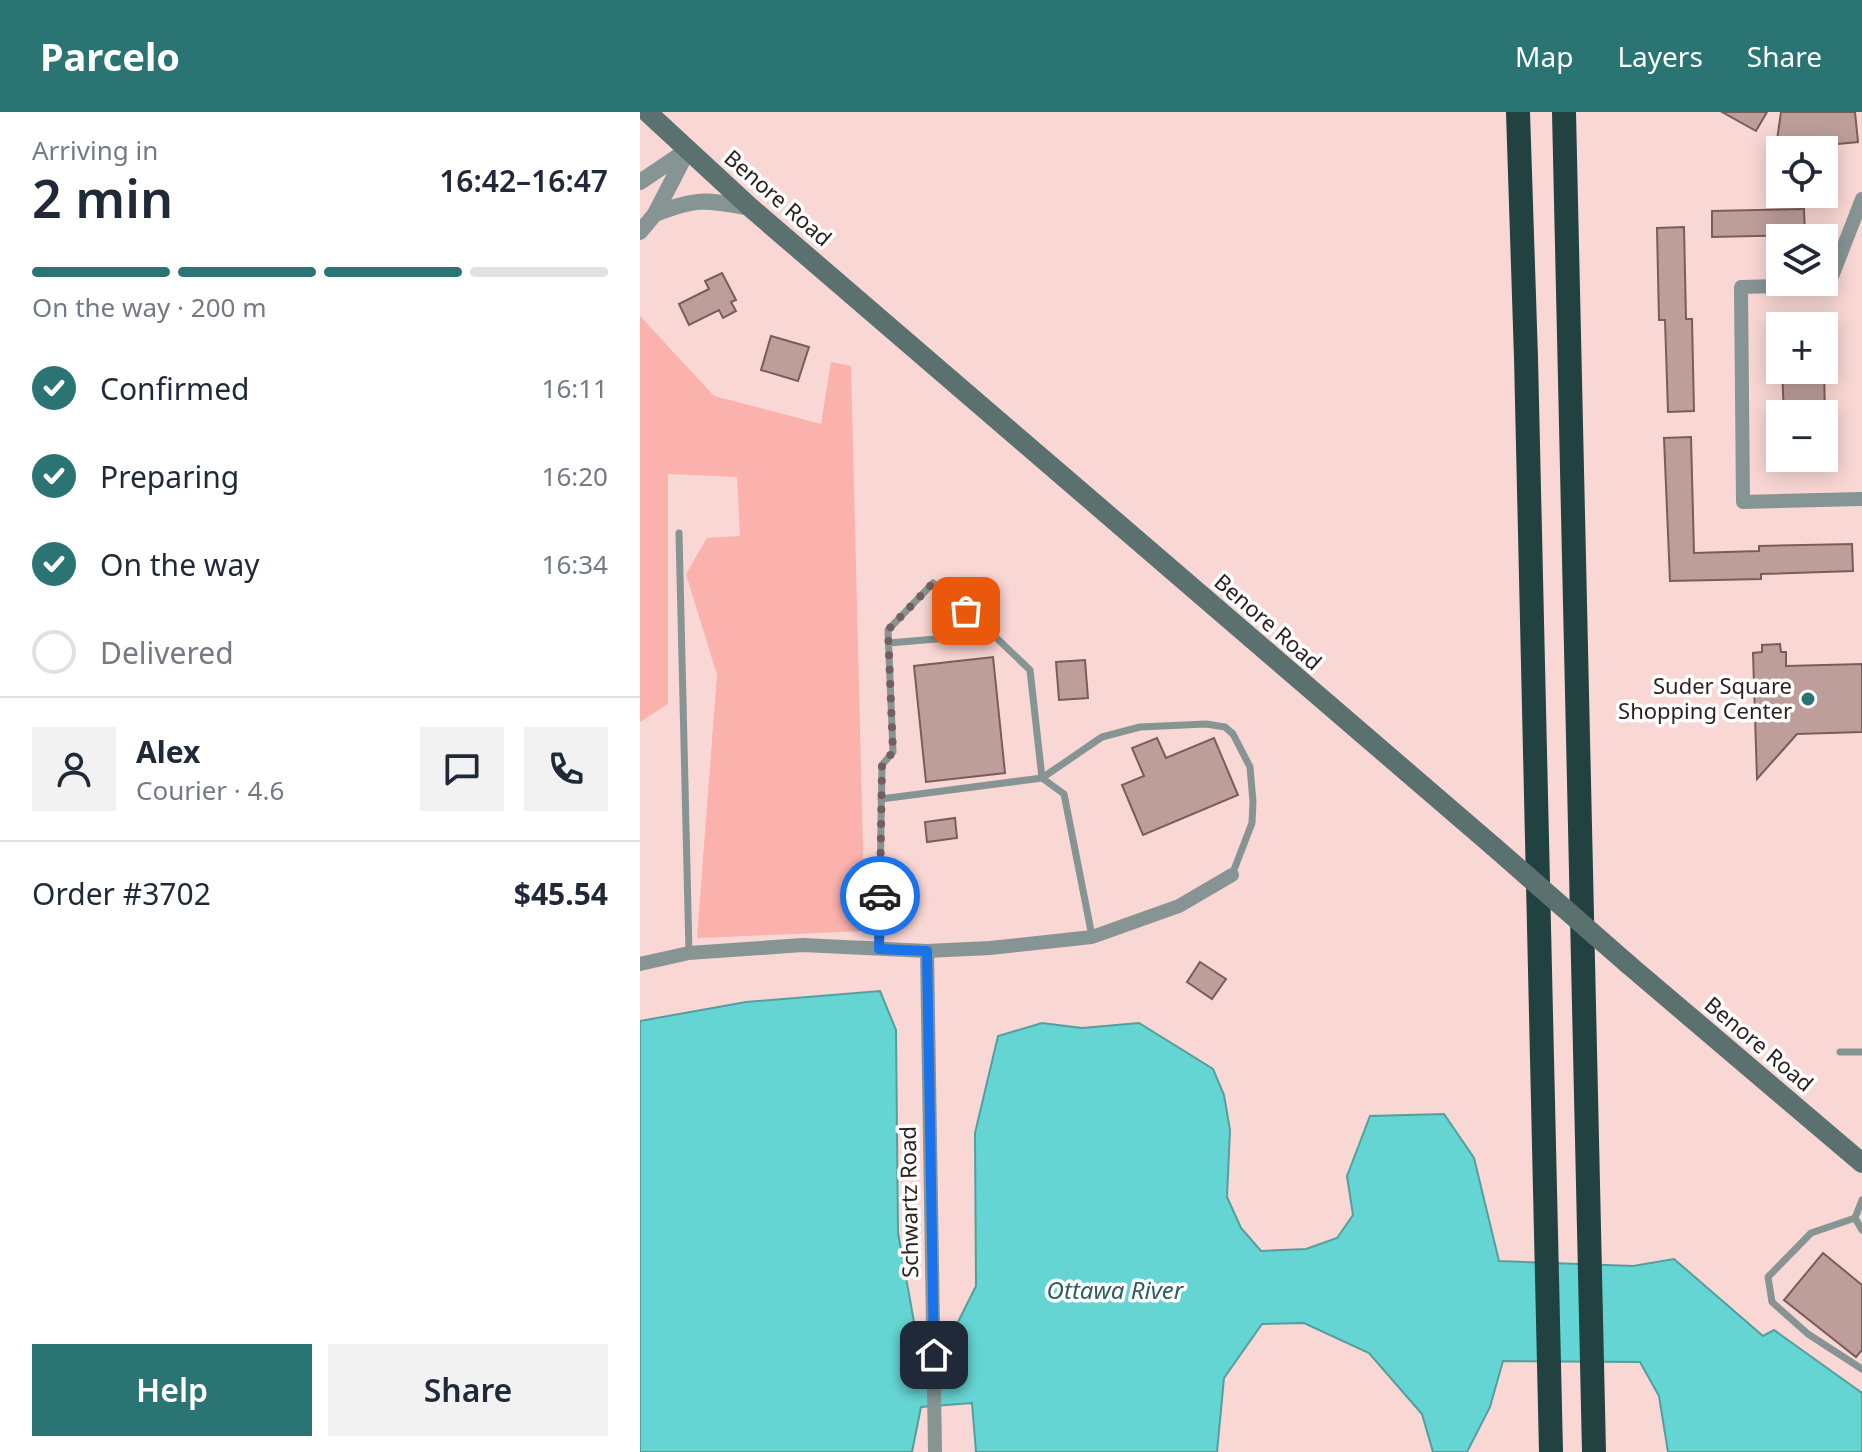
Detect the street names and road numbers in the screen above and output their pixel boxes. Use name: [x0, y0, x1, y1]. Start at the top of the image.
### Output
street label: Benore Road: [719, 142, 839, 252]
street label: Benore Road: [1209, 566, 1329, 676]
street label: Benore Road: [1699, 989, 1820, 1098]
street label: Schwartz Road: [892, 1126, 924, 1278]

